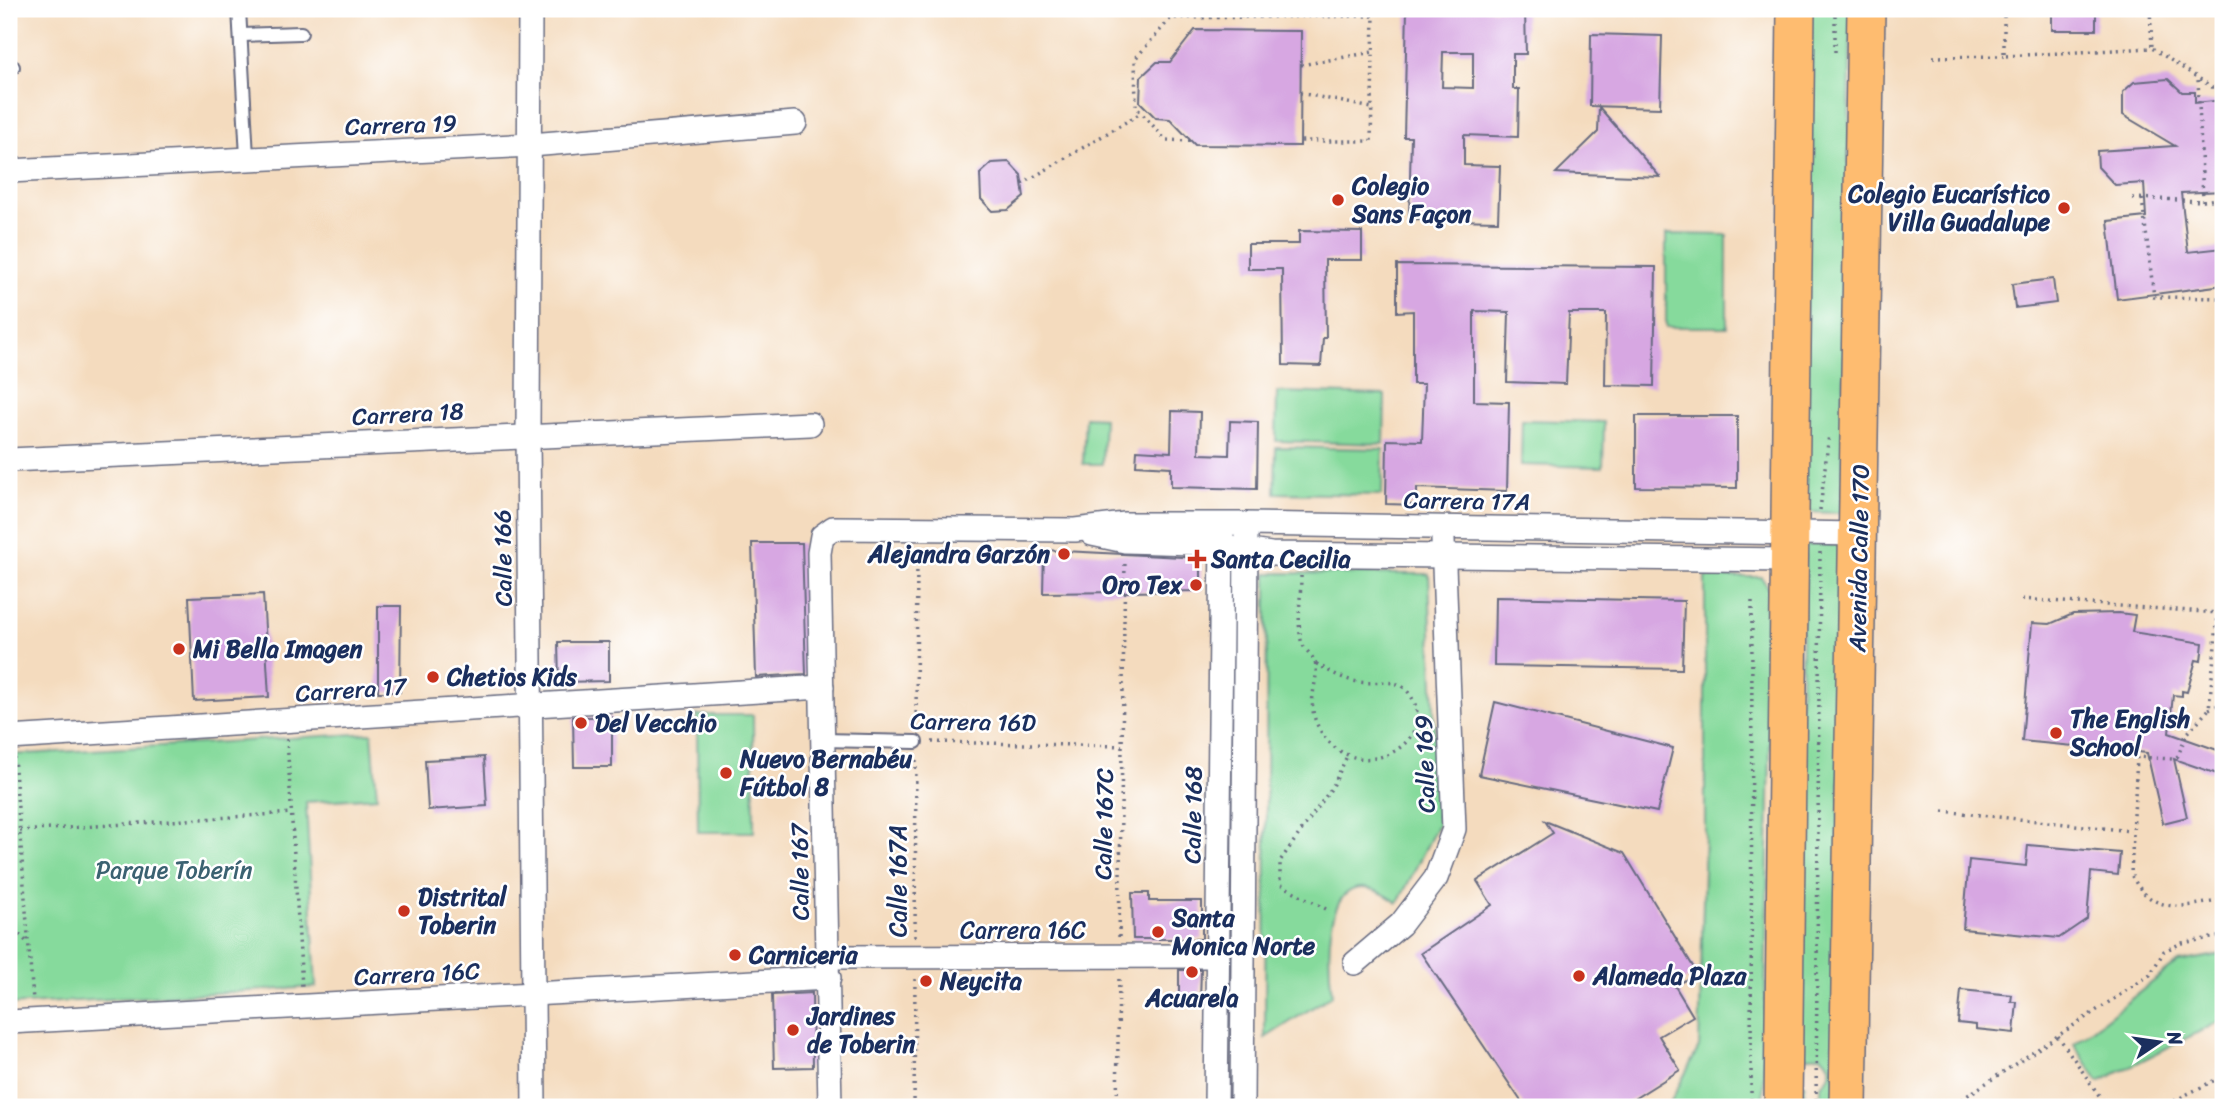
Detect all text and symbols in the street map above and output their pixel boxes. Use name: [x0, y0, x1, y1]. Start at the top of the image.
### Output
street label: Carrera 19: [344, 102, 458, 148]
place label: Colegio Sans Façon: [1351, 165, 1471, 235]
place label: Colegio Eucarístico Villa Guadalupe: [1847, 173, 2051, 243]
marker: Colegio Sans Façon: [1330, 192, 1346, 208]
marker: Colegio Eucarístico Villa Guadalupe: [2056, 200, 2072, 216]
street label: Carrera 18: [351, 390, 465, 438]
street label: Avenida Calle 170: [1836, 464, 1882, 653]
street label: Carrera 17A: [1403, 479, 1531, 523]
street label: Calle 166: [481, 509, 525, 607]
place label: Alejandra Garzón: [867, 533, 1050, 575]
place label: Santa Cecilia: [1210, 538, 1351, 580]
marker: Alejandra Garzón: [1056, 546, 1072, 562]
marker: Santa Cecilia: [1189, 551, 1205, 567]
place label: Oro Tex: [1102, 564, 1183, 606]
marker: Oro Tex: [1188, 577, 1204, 593]
place label: Mi Bella Imagen: [192, 628, 363, 670]
marker: Mi Bella Imagen: [171, 641, 187, 657]
place label: Chetios Kids: [446, 656, 578, 698]
street label: Carrera 17: [294, 665, 409, 715]
marker: Chetios Kids: [425, 669, 441, 685]
place label: The English School: [2069, 698, 2190, 768]
street label: Carrera 16D: [910, 700, 1037, 744]
place label: Del Vecchio: [595, 702, 718, 744]
street label: Calle 169: [1402, 714, 1448, 814]
marker: Del Vecchio: [573, 715, 589, 731]
marker: The English School: [2048, 725, 2064, 741]
place label: Nuevo Bernabéu Fútbol 8: [739, 738, 912, 808]
marker: Nuevo Bernabéu Fútbol 8: [718, 765, 734, 781]
street label: Calle 168: [1171, 766, 1215, 864]
street label: Calle 167C: [1082, 768, 1126, 880]
street label: Calle 167: [778, 822, 822, 921]
street label: Calle 167A: [877, 825, 919, 937]
park label: Parque Toberín: [96, 849, 252, 891]
place label: Distrital Toberin: [418, 876, 508, 946]
place label: Santa Monica Norte: [1171, 897, 1316, 967]
marker: Distrital Toberin: [396, 903, 412, 919]
street label: Carrera 16C: [960, 909, 1086, 951]
marker: Santa Monica Norte: [1150, 924, 1166, 940]
place label: Carniceria: [748, 934, 858, 976]
marker: Carniceria: [727, 947, 743, 963]
street label: Carrera 16C: [353, 950, 481, 998]
place label: Alameda Plaza: [1592, 955, 1747, 997]
place label: Neycita: [939, 960, 1023, 1002]
marker: Acuarela: [1184, 964, 1200, 980]
marker: Alameda Plaza: [1571, 968, 1587, 984]
marker: Neycita: [918, 973, 934, 989]
place label: Acuarela: [1145, 977, 1238, 1019]
place label: Jardines de Toberin: [805, 995, 915, 1065]
north arrow: [2124, 1007, 2194, 1078]
marker: Jardines de Toberin: [785, 1022, 801, 1038]
text: N: [2157, 1027, 2193, 1049]

